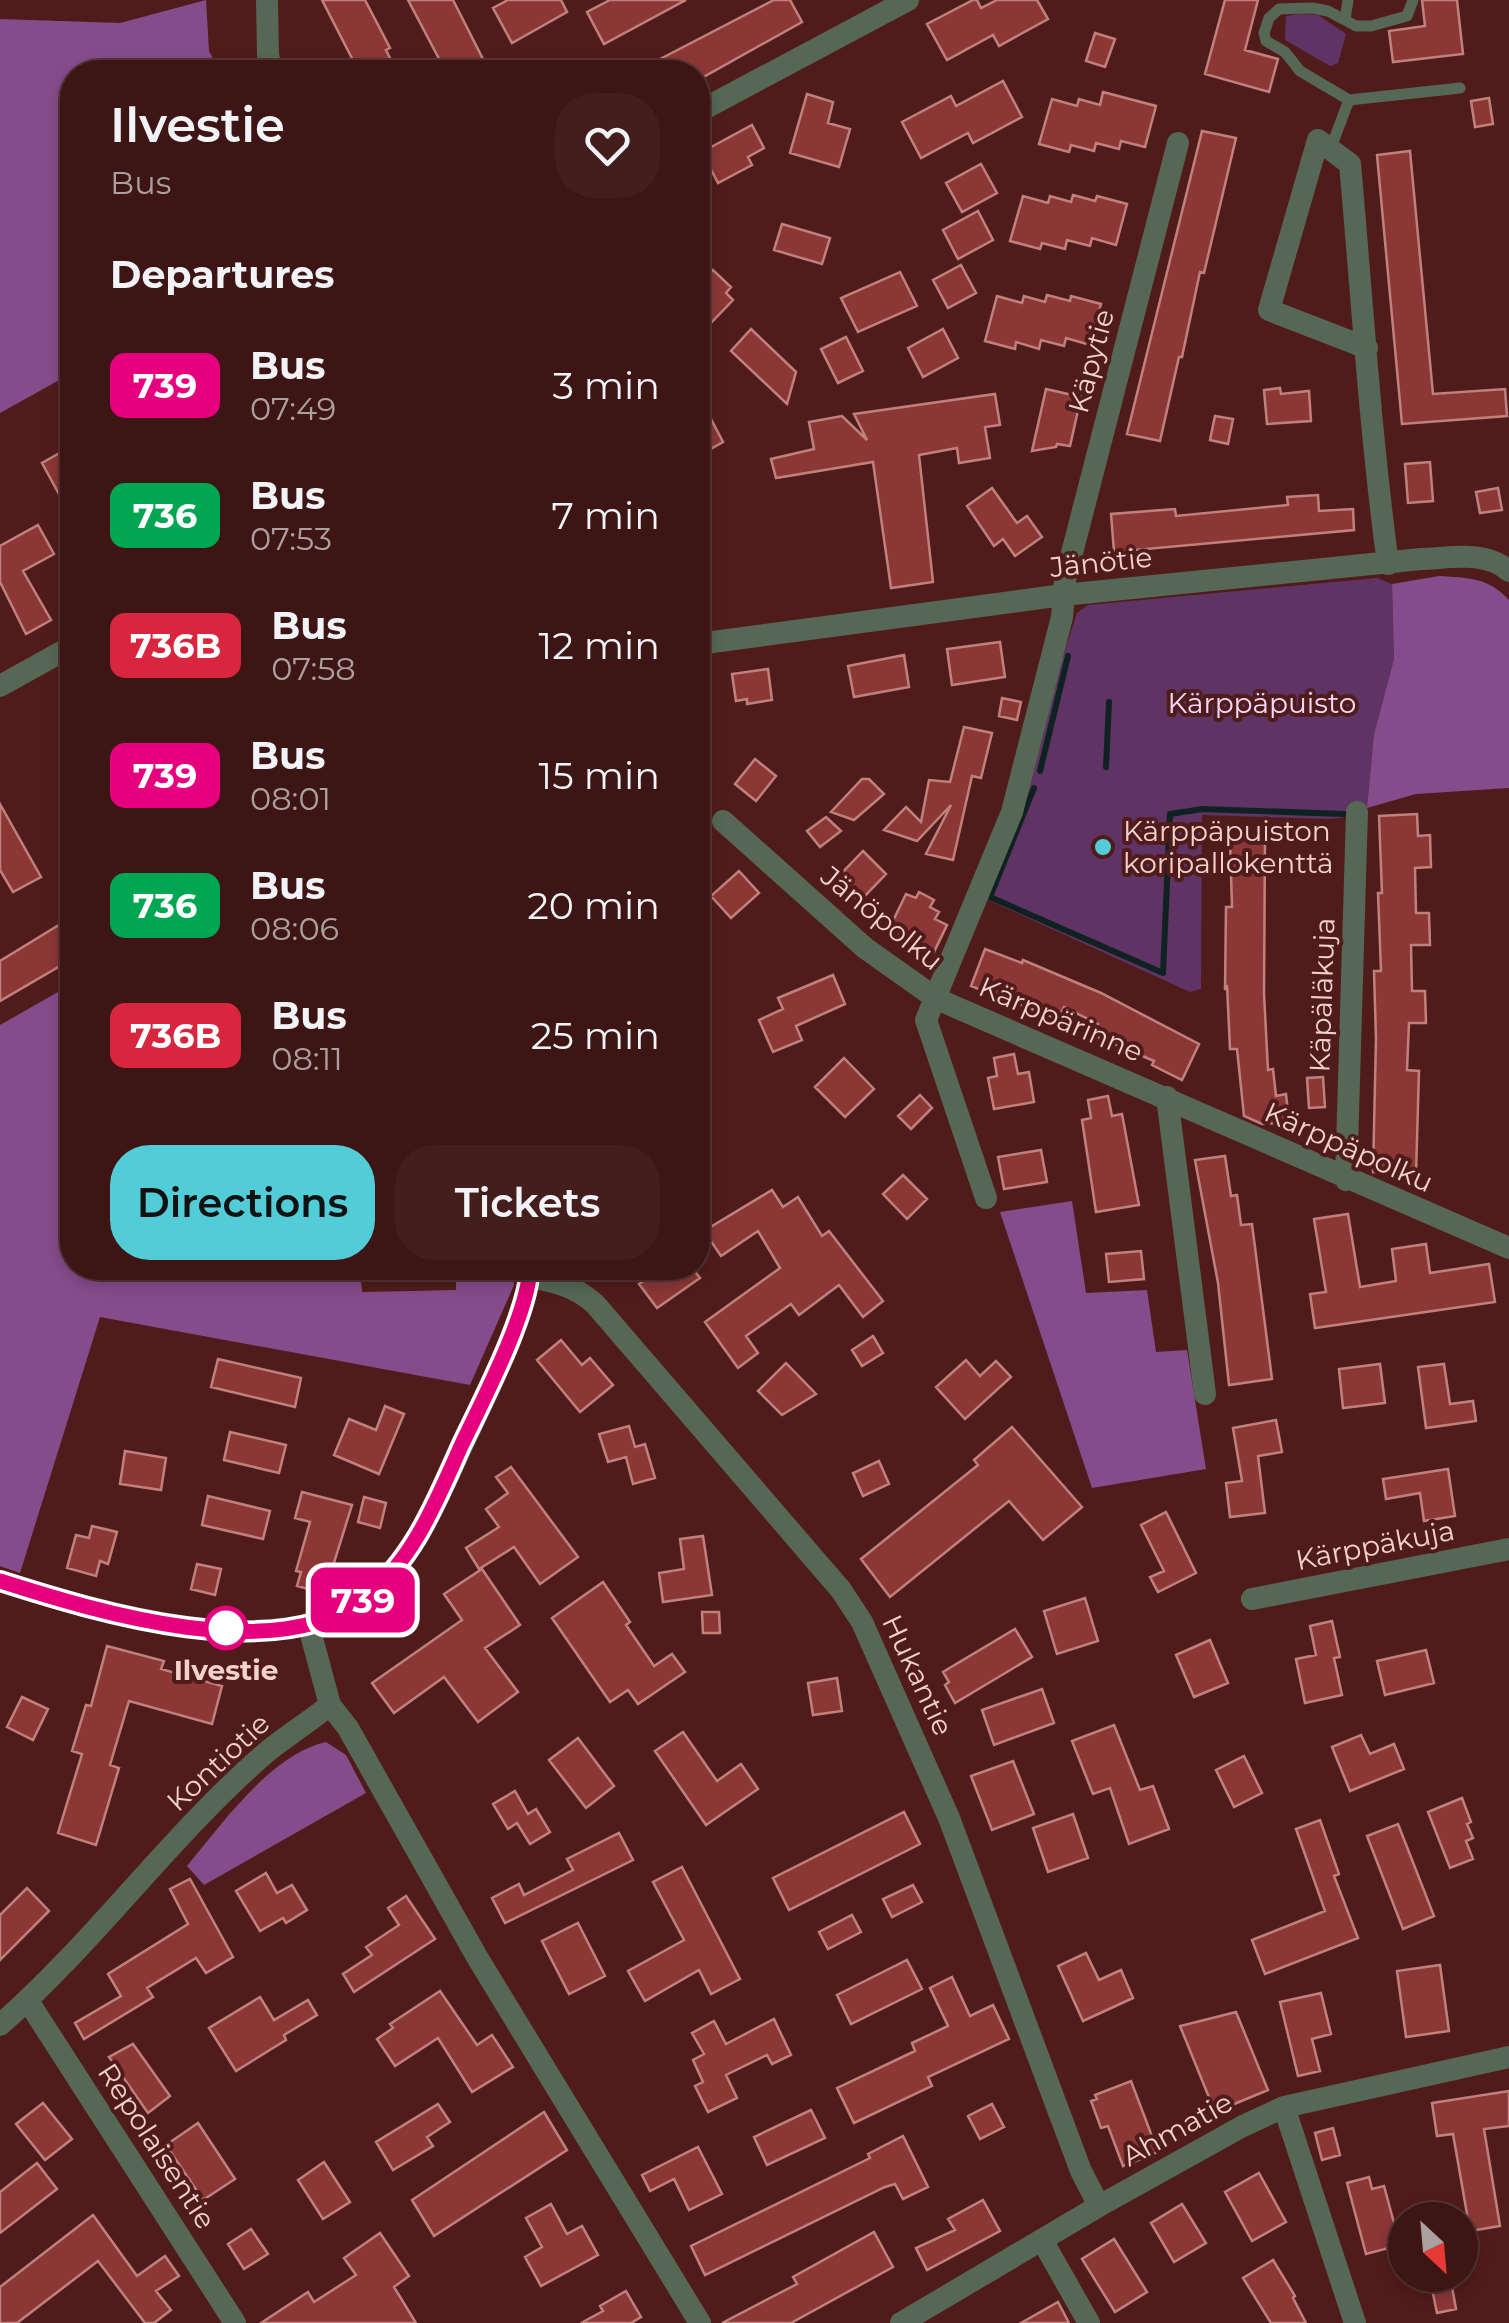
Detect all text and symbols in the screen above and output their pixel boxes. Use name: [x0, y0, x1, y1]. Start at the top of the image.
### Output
button: heart: [555, 93, 660, 198]
text: Ilvestie: [110, 96, 285, 154]
text: Bus: [110, 163, 171, 202]
text: Departures: [110, 251, 334, 298]
street label: Käpytie: [1061, 306, 1121, 416]
text: Bus: [250, 342, 325, 389]
text: 3 min: [552, 362, 660, 409]
text: 739: [133, 364, 197, 407]
text: 07:49: [250, 389, 336, 428]
text: Bus: [250, 472, 325, 519]
text: 7 min: [551, 492, 660, 539]
text: 736: [133, 494, 197, 537]
text: 07:53: [250, 519, 332, 558]
street label: Jänötie: [1047, 540, 1154, 584]
text: Bus: [271, 602, 347, 649]
text: 12 min: [539, 622, 660, 669]
text: 736B: [130, 624, 221, 667]
text: 07:58: [271, 649, 356, 688]
park label: Kärppäpuisto: [1168, 686, 1356, 720]
text: Bus: [250, 732, 325, 779]
text: 15 min: [539, 752, 660, 799]
text: 739: [133, 754, 197, 797]
text: 08:01: [250, 779, 331, 818]
place label: Kärppäpuiston koripallokenttä: [1123, 814, 1334, 880]
marker: Kärppäpuiston koripallokenttä: [1092, 836, 1114, 858]
street label: Jänöpolku: [814, 858, 950, 977]
text: Bus: [250, 862, 325, 909]
text: 20 min: [527, 882, 660, 929]
text: 736: [133, 884, 197, 927]
text: 08:06: [250, 909, 339, 948]
street label: Käpäläkuja: [1302, 917, 1342, 1073]
street label: Kärppärinne: [974, 969, 1148, 1069]
text: Bus: [271, 992, 347, 1039]
text: 25 min: [531, 1012, 660, 1059]
text: 736B: [130, 1014, 221, 1057]
text: 08:11: [271, 1039, 343, 1078]
street label: Kärppäpolku: [1260, 1095, 1438, 1199]
button: Directions: [110, 1145, 375, 1260]
button: Tickets: [395, 1145, 660, 1260]
street label: Kärppäkuja: [1293, 1513, 1457, 1577]
line badge: 739: [306, 1568, 420, 1632]
text: 739: [331, 1579, 395, 1622]
marker: Ilvestie: [205, 1607, 247, 1649]
street label: Hukantie: [875, 1609, 961, 1741]
place label: Ilvestie: [174, 1653, 278, 1687]
street label: Kontiotie: [160, 1706, 276, 1818]
street label: Repolaisentie: [91, 2057, 223, 2235]
street label: Ahmatie: [1116, 2085, 1238, 2173]
north arrow: [1388, 2202, 1478, 2292]
map controls: [1388, 2202, 1478, 2292]

